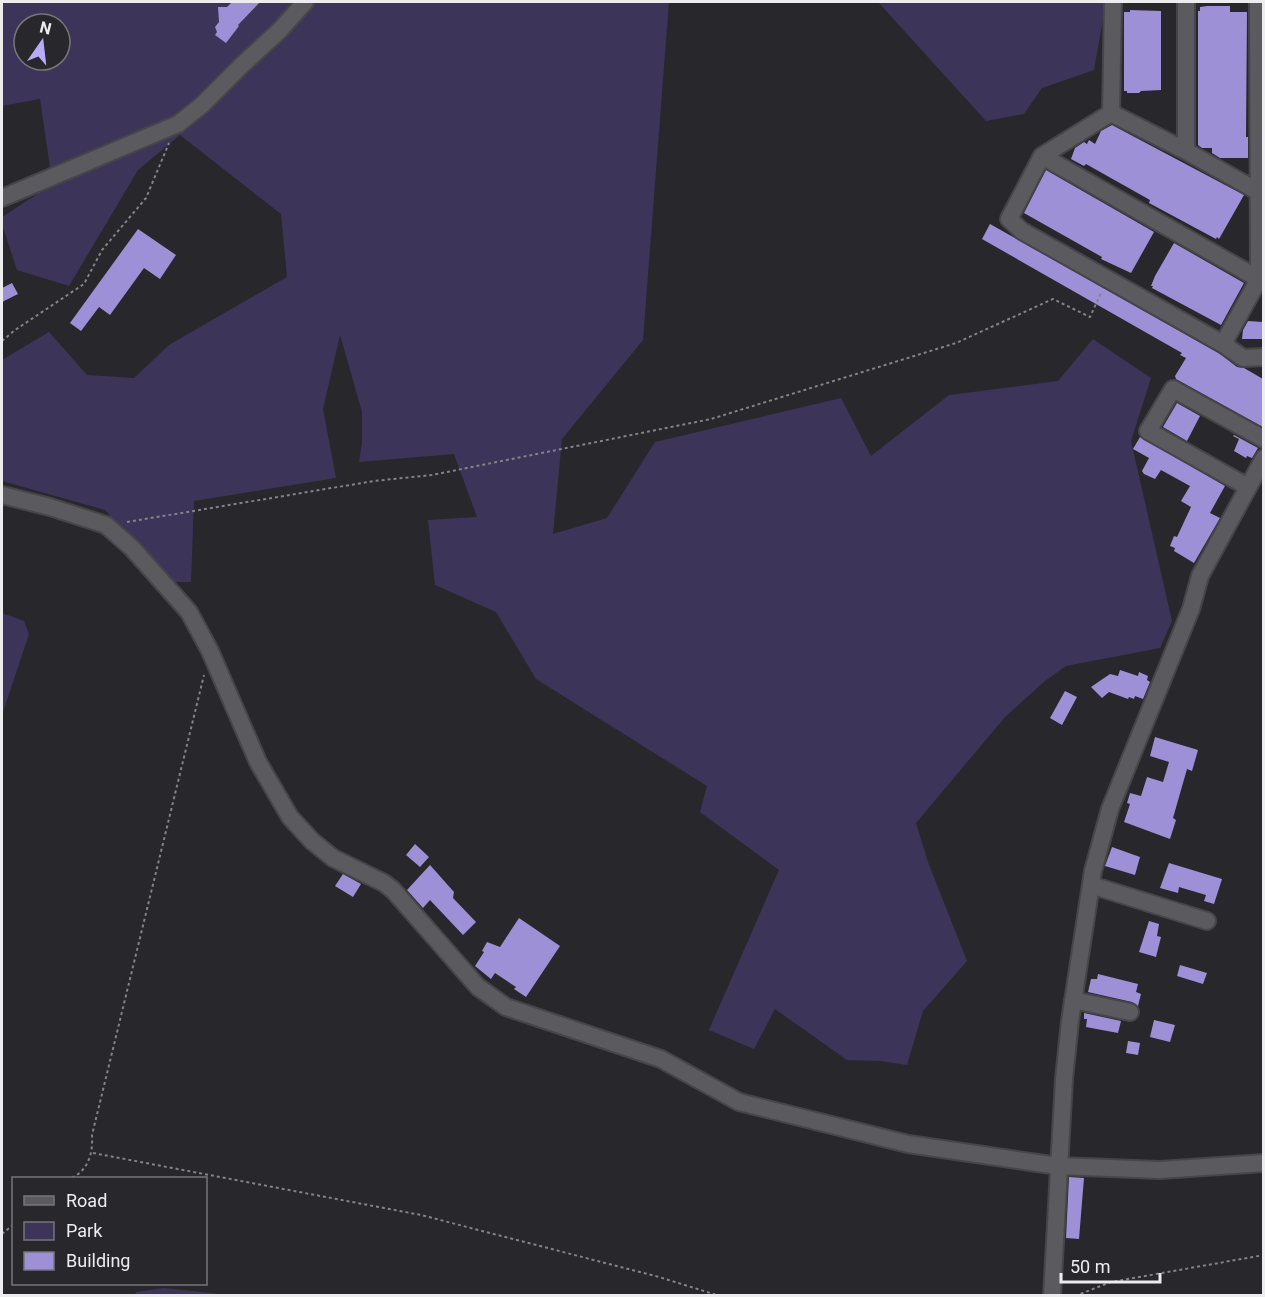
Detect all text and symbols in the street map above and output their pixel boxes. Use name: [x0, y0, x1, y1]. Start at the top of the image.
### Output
north arrow: [12, 12, 72, 72]
text: N: [38, 17, 53, 39]
legend: [12, 1177, 207, 1285]
text: Road: [66, 1190, 107, 1211]
text: Park: [66, 1220, 103, 1241]
scale bar: [1061, 1246, 1160, 1284]
text: Building: [66, 1250, 130, 1271]
text: 50 m: [1070, 1256, 1110, 1277]

